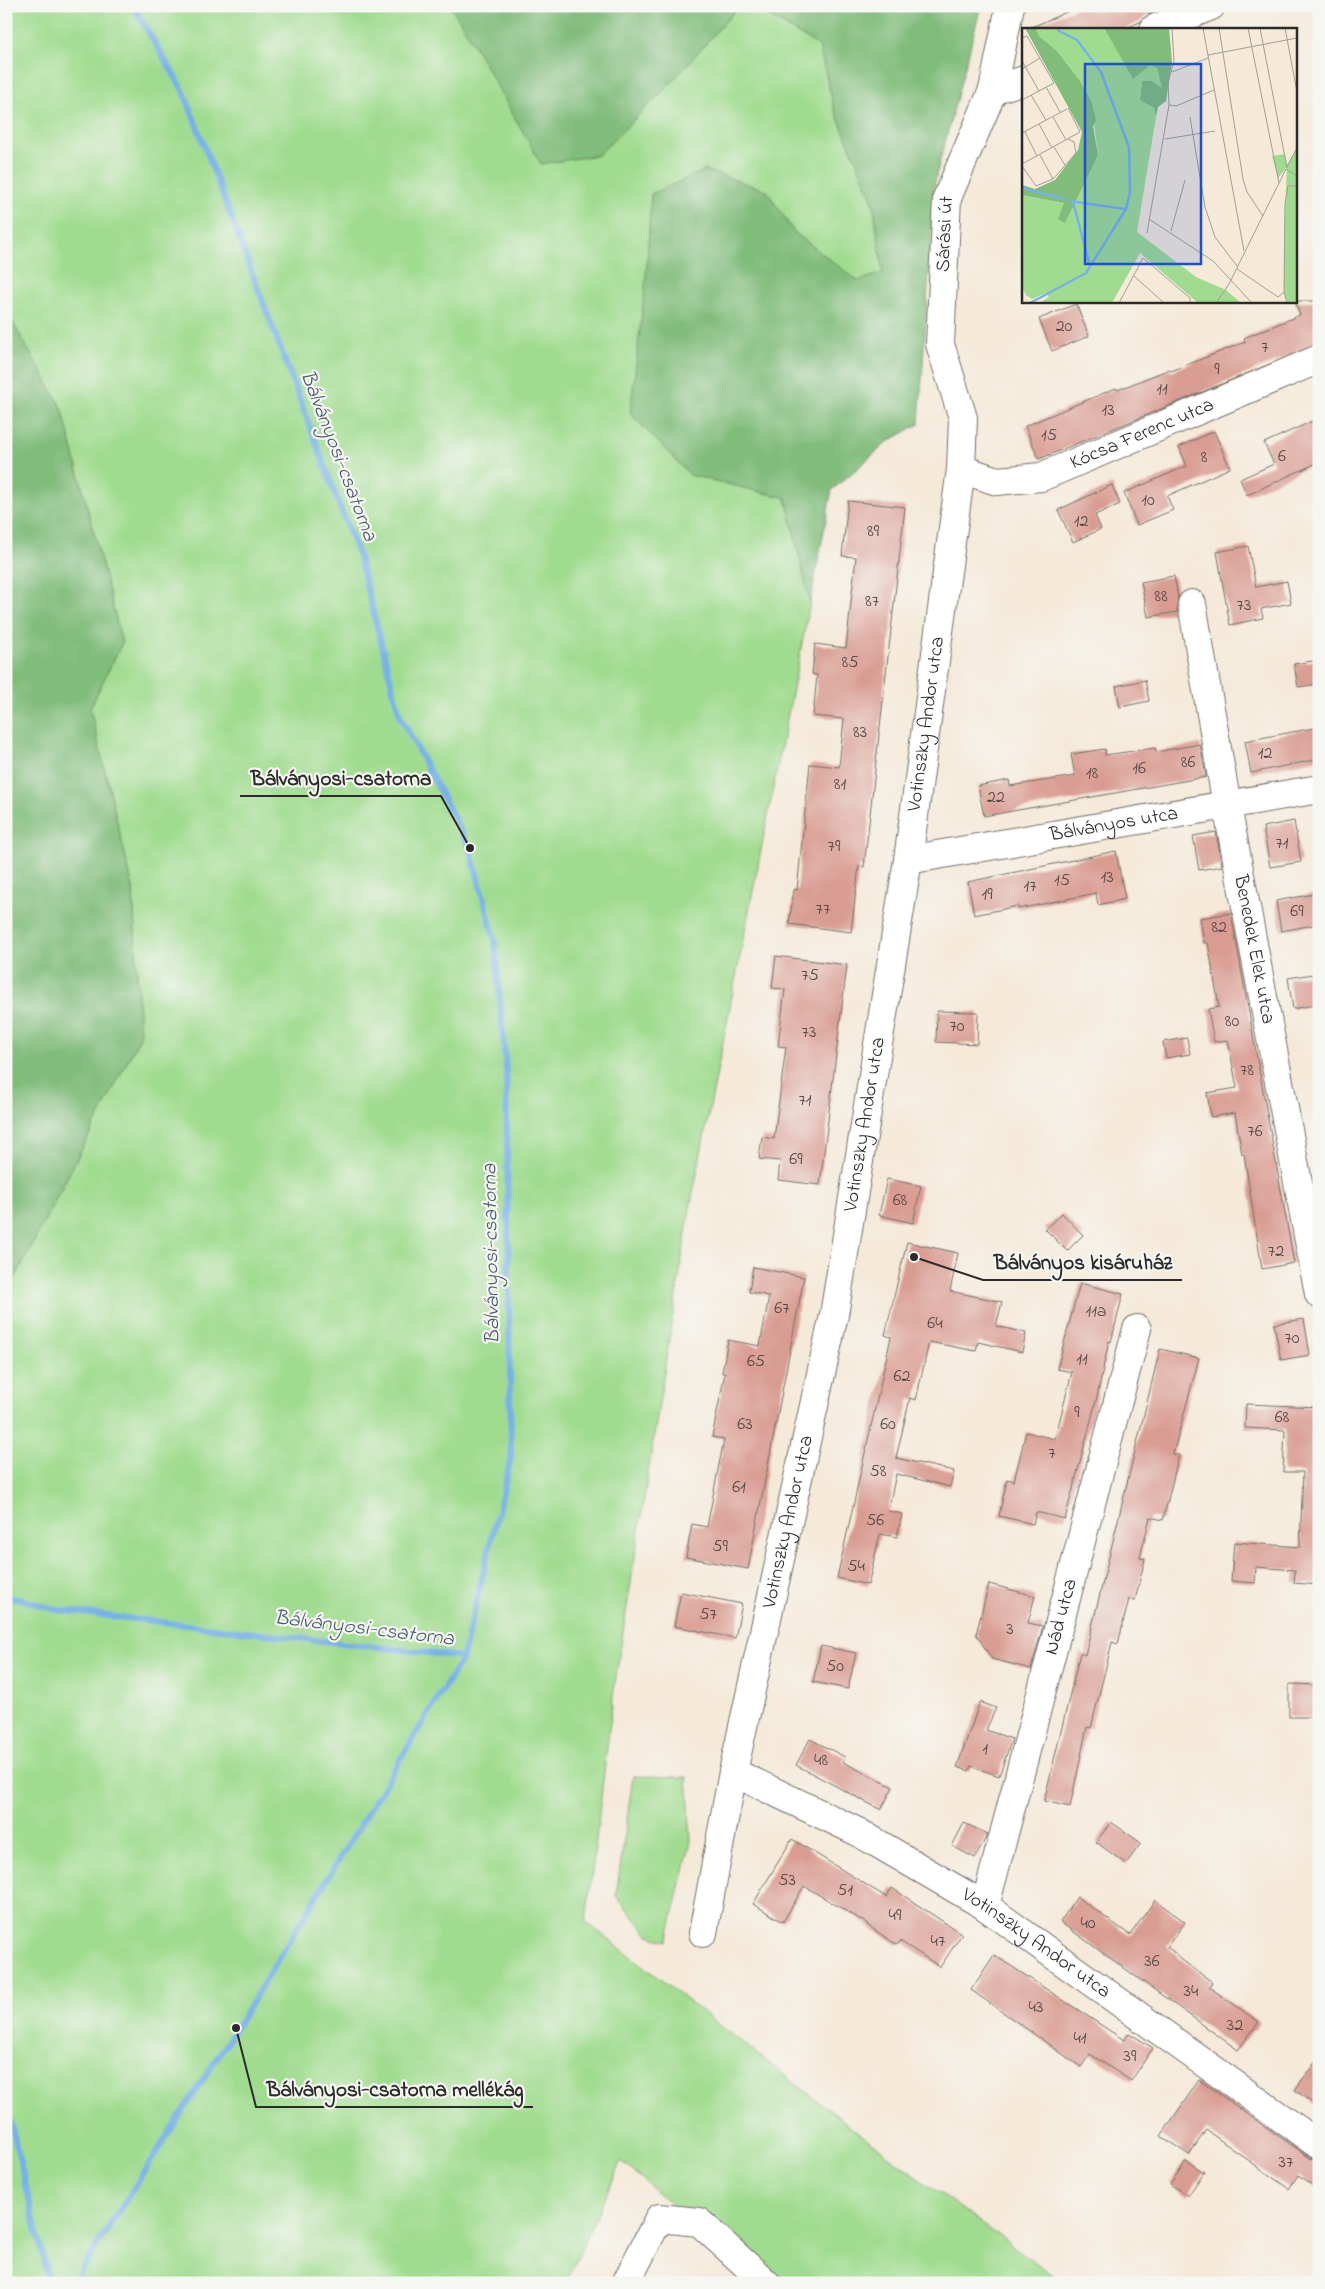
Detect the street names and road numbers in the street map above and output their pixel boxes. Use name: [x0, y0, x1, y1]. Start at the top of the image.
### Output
street label: Sárási út: [929, 195, 962, 273]
street label: Kócsa Ferenc utca: [1066, 391, 1219, 477]
street label: Votinszky Andor utca: [900, 635, 953, 814]
street label: Bálványos utca: [1047, 799, 1180, 850]
street label: Benedek Elek utca: [1226, 871, 1282, 1027]
street label: Votinszky Andor utca: [836, 1035, 893, 1215]
street label: Votinszky Andor utca: [755, 1433, 821, 1612]
street label: Nád utca: [1037, 1576, 1085, 1658]
street label: Votinszky Andor utca: [955, 1880, 1117, 2006]

